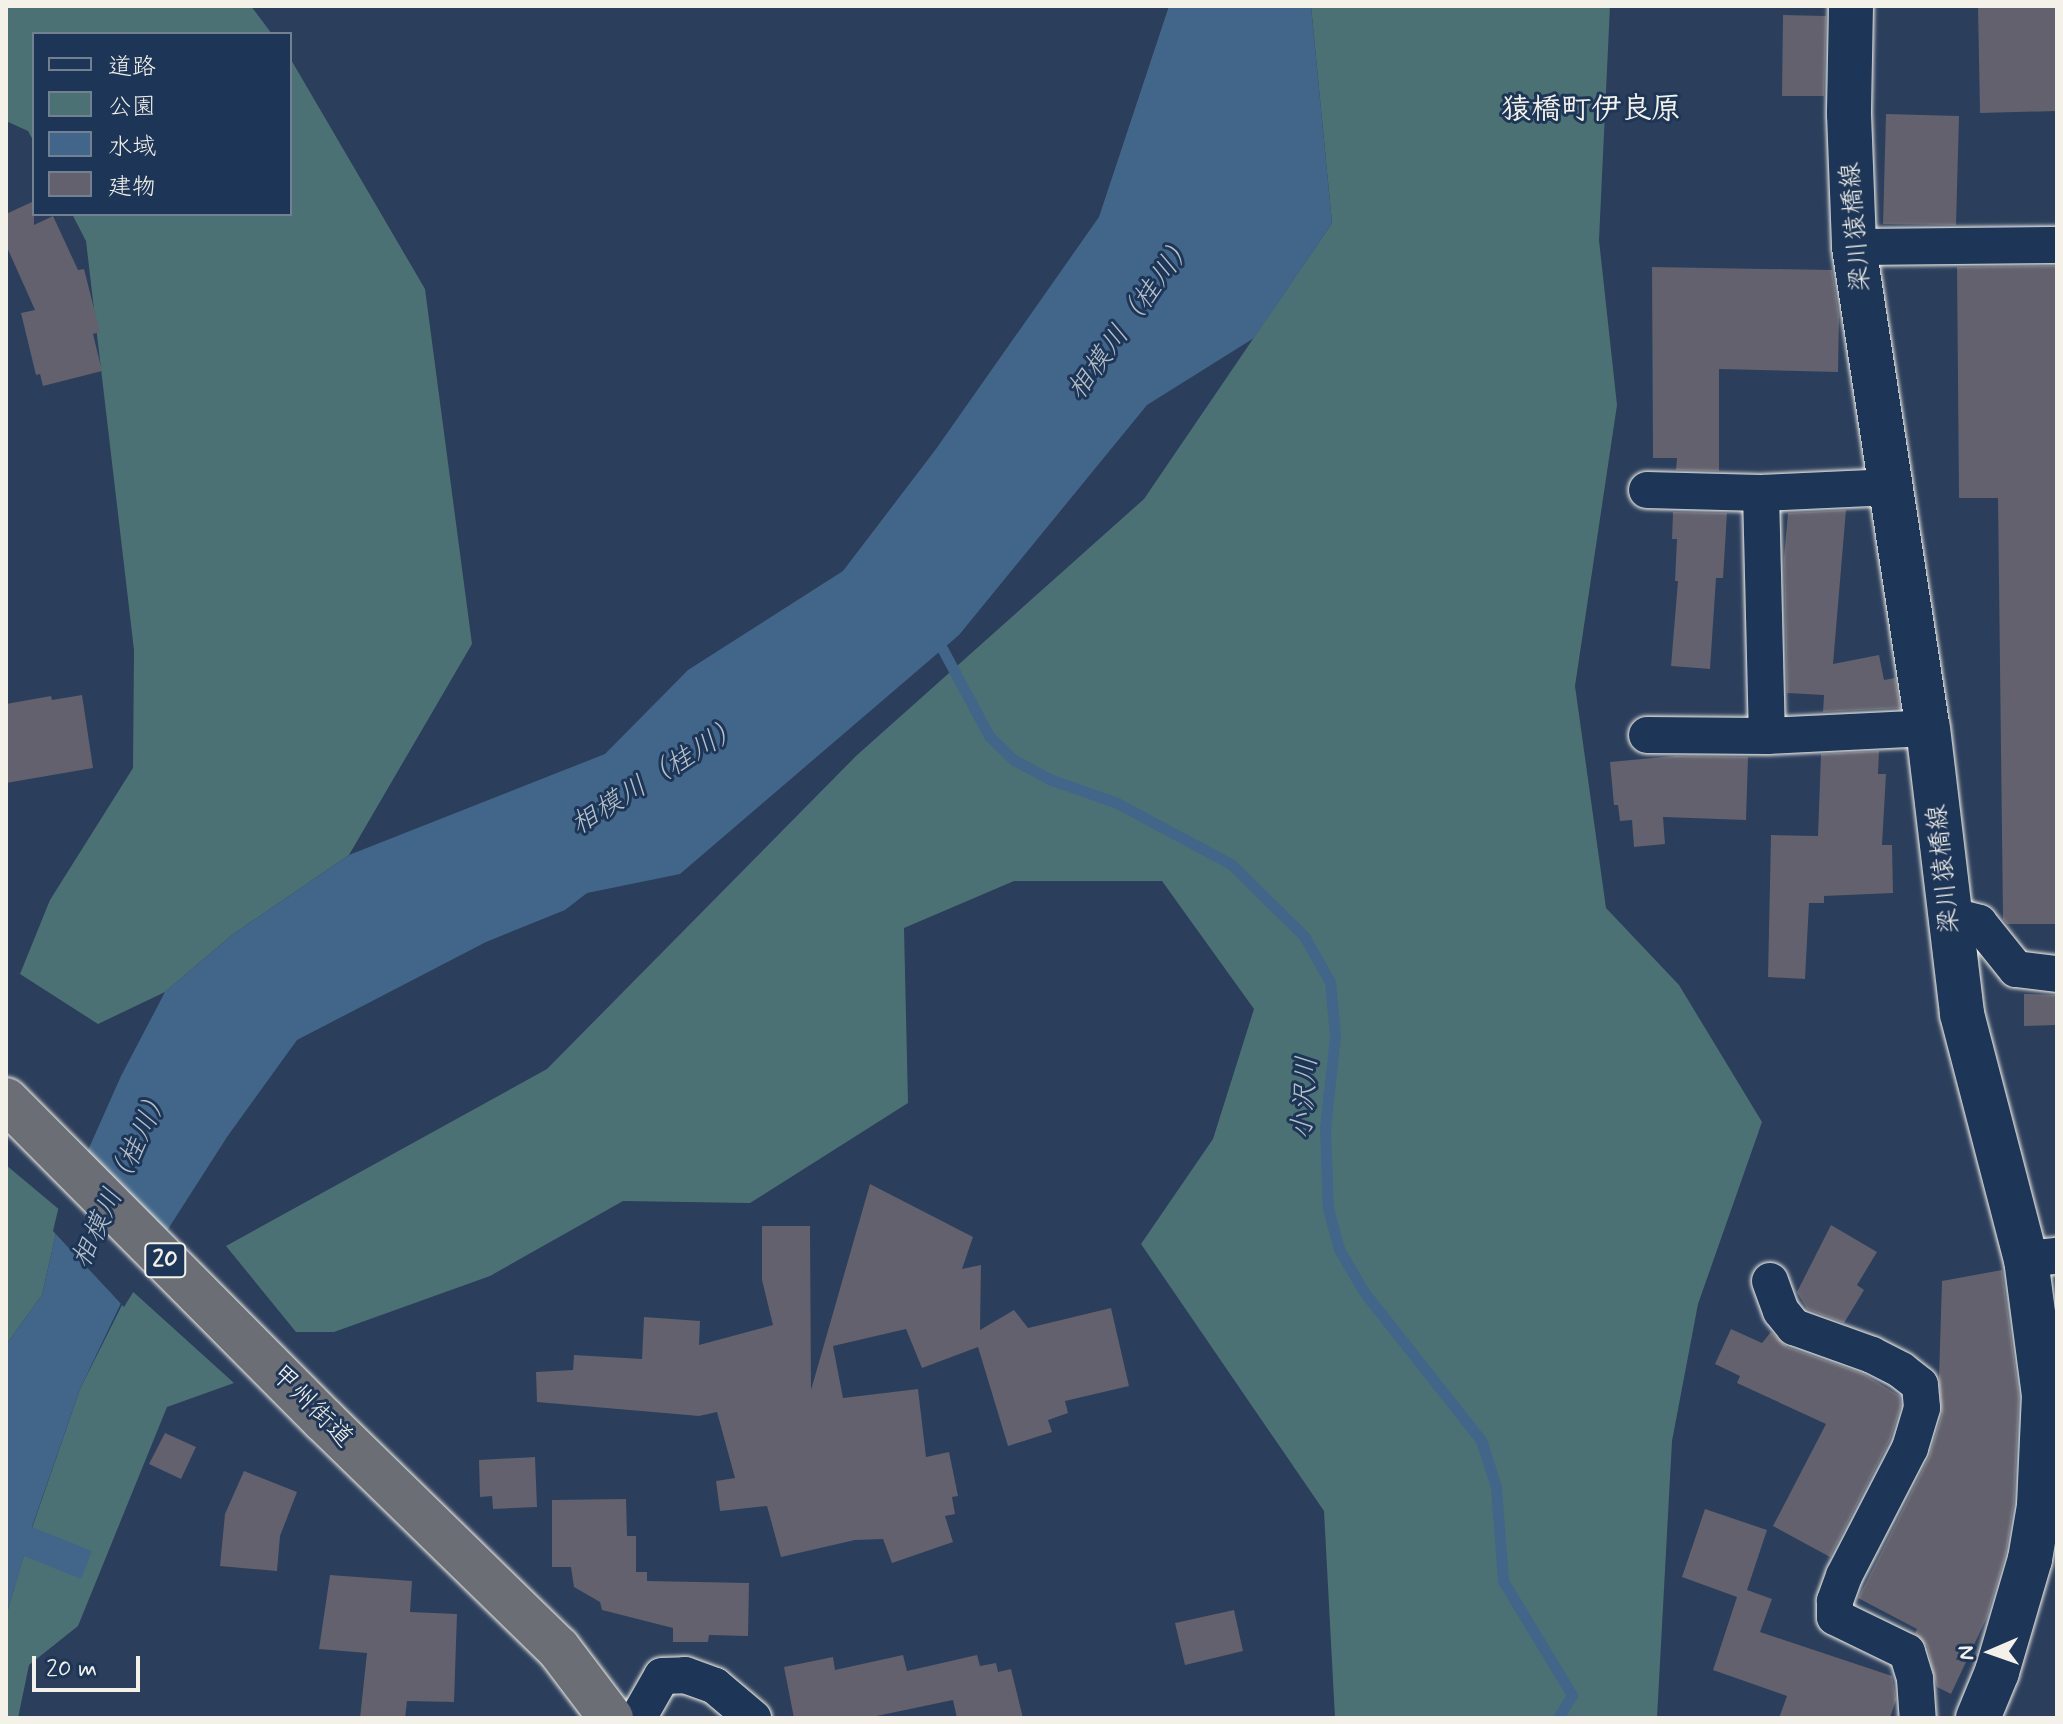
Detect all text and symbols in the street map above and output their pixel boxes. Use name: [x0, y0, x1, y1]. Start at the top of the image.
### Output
legend: [32, 32, 292, 216]
text: 道路: [108, 52, 156, 83]
text: 公園: [108, 92, 156, 123]
district label: 猿橋町伊良原: [1501, 92, 1681, 128]
text: 水域: [108, 132, 156, 163]
street label: 梁川猿橋線: [1836, 161, 1878, 293]
text: 建物: [108, 172, 156, 203]
water label: 相模川（桂川）: [1061, 229, 1203, 407]
water label: 相模川（桂川）: [565, 711, 749, 843]
street label: 梁川猿橋線: [1923, 803, 1967, 935]
water label: 小沢川: [1286, 1055, 1326, 1141]
water label: 相模川（桂川）: [65, 1082, 179, 1274]
road number: 20: [143, 1240, 187, 1280]
street label: 甲州街道: [263, 1359, 359, 1455]
north arrow: [1951, 1612, 2031, 1692]
scale bar: [36, 1640, 144, 1690]
text: N: [1953, 1645, 1981, 1661]
text: 20 m: [46, 1654, 97, 1685]

